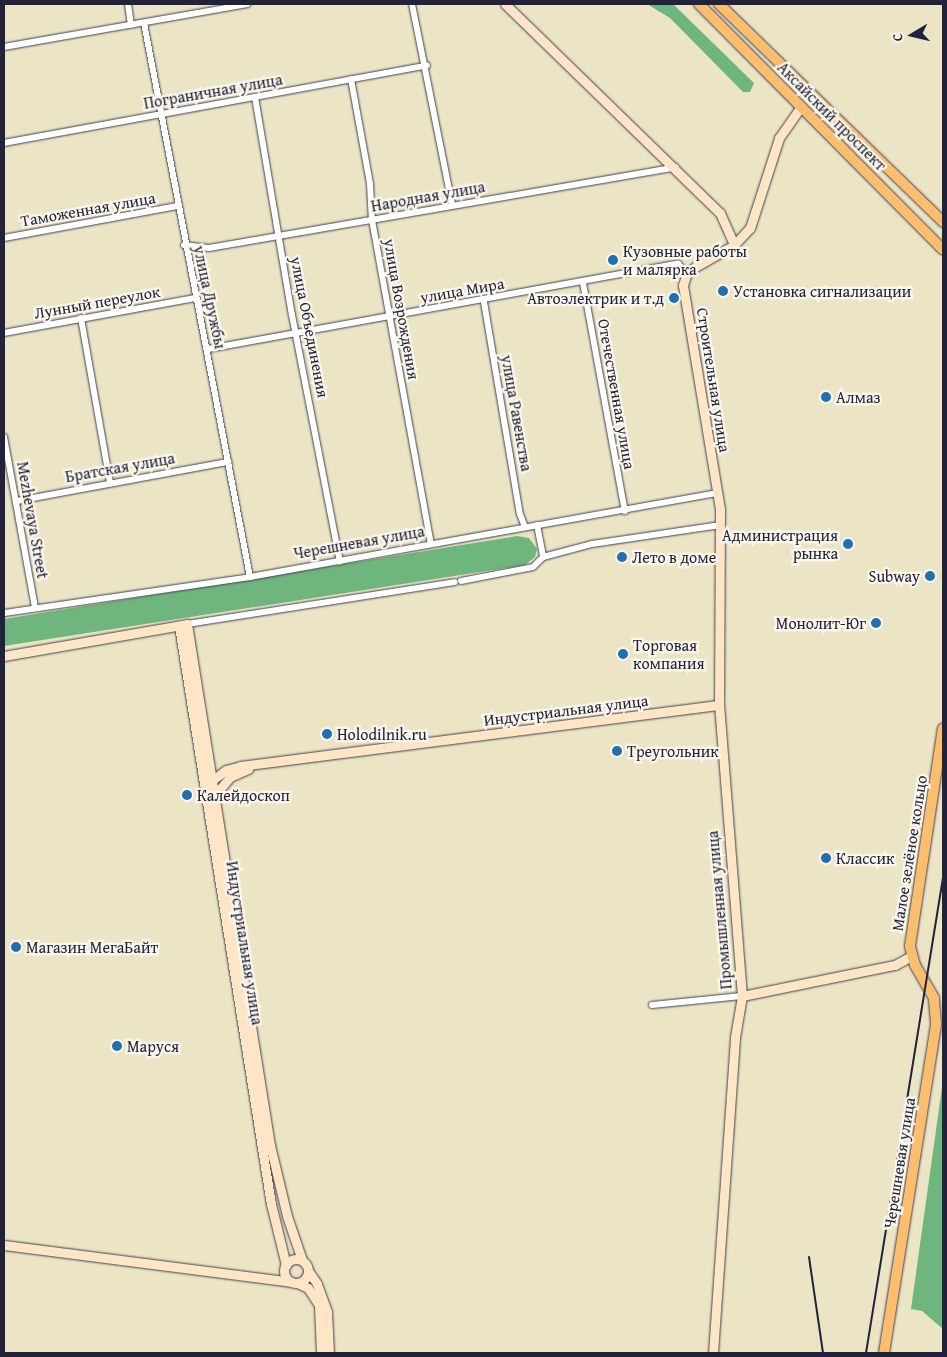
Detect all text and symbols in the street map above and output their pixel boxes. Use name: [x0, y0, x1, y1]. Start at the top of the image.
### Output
north arrow: [887, 10, 937, 60]
text: С: [887, 32, 908, 43]
street label: Аксайский проспект: [774, 58, 890, 174]
street label: Пограничная улица: [142, 69, 284, 113]
street label: Народная улица: [369, 177, 487, 215]
street label: Таможенная улица: [19, 188, 157, 230]
street label: улица Возрождения: [380, 237, 424, 381]
place label: Кузовные работы и малярка: [623, 241, 747, 279]
street label: улица Дружбы: [190, 244, 230, 350]
marker: Кузовные работы и малярка: [607, 254, 619, 266]
street label: улица Объединения: [287, 255, 333, 399]
street label: улица Мира: [418, 273, 506, 307]
street label: Лунный переулок: [33, 281, 161, 323]
place label: Установка сигнализации: [733, 281, 911, 301]
marker: Установка сигнализации: [717, 285, 729, 297]
place label: Автоэлектрик и т.д: [527, 288, 664, 308]
marker: Автоэлектрик и т.д: [668, 292, 680, 304]
street label: Строительная улица: [693, 306, 735, 454]
street label: Отечественная улица: [594, 317, 640, 471]
street label: улица Равенства: [497, 353, 537, 473]
place label: Алмаз: [836, 387, 880, 407]
marker: Алмаз: [820, 391, 832, 403]
street label: Братская улица: [64, 448, 176, 486]
street label: Mezhevaya Street: [13, 460, 53, 580]
street label: Черешневая улица: [292, 521, 426, 563]
place label: Администрация рынка: [722, 525, 838, 563]
marker: Администрация рынка: [842, 538, 854, 550]
place label: Лето в доме: [632, 547, 716, 567]
marker: Лето в доме: [616, 551, 628, 563]
place label: Subway: [869, 566, 920, 586]
marker: Subway: [924, 570, 936, 582]
place label: Монолит-Юг: [776, 613, 866, 633]
marker: Монолит-Юг: [870, 617, 882, 629]
place label: Торговая компания: [633, 635, 705, 673]
marker: Торговая компания: [617, 648, 629, 660]
street label: Индустриальная улица: [483, 690, 649, 730]
place label: Holodilnik.ru: [337, 724, 427, 744]
marker: Holodilnik.ru: [321, 728, 333, 740]
place label: Треугольник: [627, 741, 719, 761]
marker: Треугольник: [611, 745, 623, 757]
street label: Малое зелёное кольцо: [887, 774, 931, 932]
place label: Калейдоскоп: [197, 785, 290, 805]
marker: Калейдоскоп: [181, 789, 193, 801]
street label: Промышленная улица: [703, 830, 735, 990]
place label: Классик: [836, 848, 894, 868]
marker: Классик: [820, 852, 832, 864]
street label: Индустриальная улица: [223, 860, 267, 1026]
place label: Магазин МегаБайт: [26, 937, 158, 957]
marker: Магазин МегаБайт: [10, 941, 22, 953]
place label: Маруся: [127, 1036, 179, 1056]
marker: Маруся: [111, 1040, 123, 1052]
street label: Черешневая улица: [879, 1096, 919, 1230]

